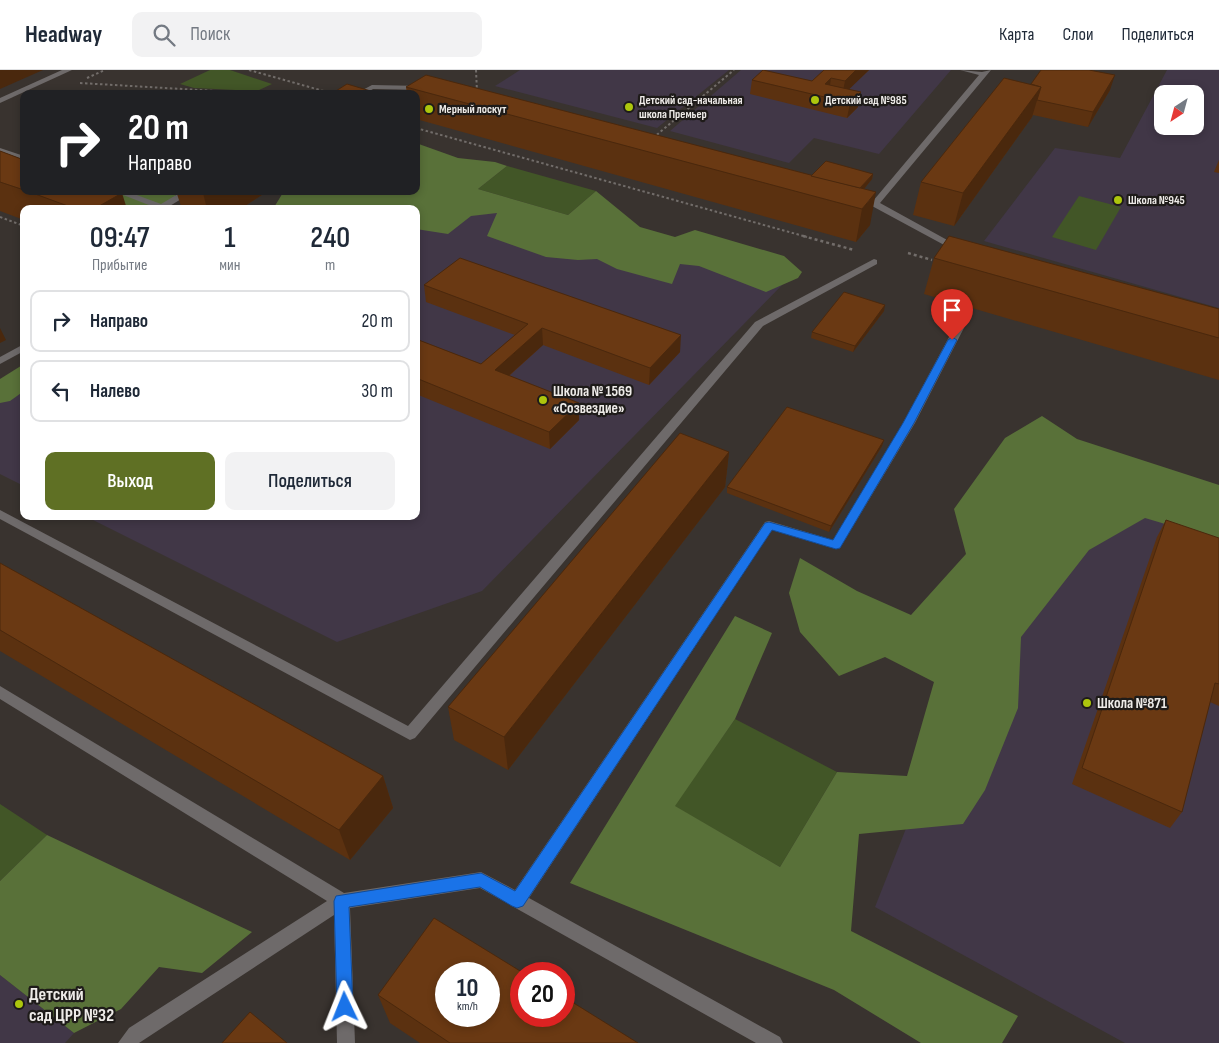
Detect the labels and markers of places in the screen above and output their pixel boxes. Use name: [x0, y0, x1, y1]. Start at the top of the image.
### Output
place label: Детский сад-начальная школа Премьер: [639, 93, 743, 122]
place label: Детский сад №985: [825, 93, 907, 108]
marker: Детский сад №985: [809, 94, 821, 106]
marker: Детский сад-начальная школа Премьер: [623, 101, 635, 113]
place label: Мерный лоскут: [439, 102, 507, 117]
marker: Мерный лоскут: [423, 103, 435, 115]
place label: Школа №945: [1128, 193, 1185, 208]
marker: Школа №945: [1112, 194, 1124, 206]
pin: [931, 289, 973, 340]
place label: Школа № 1569 «Созвездие»: [553, 382, 632, 418]
marker: Школа № 1569 «Созвездие»: [537, 394, 549, 406]
place label: Школа №871: [1097, 694, 1167, 713]
marker: Школа №871: [1081, 697, 1093, 709]
place label: Детский сад ЦРР №32: [29, 984, 114, 1026]
marker: Детский сад ЦРР №32: [13, 998, 25, 1010]

